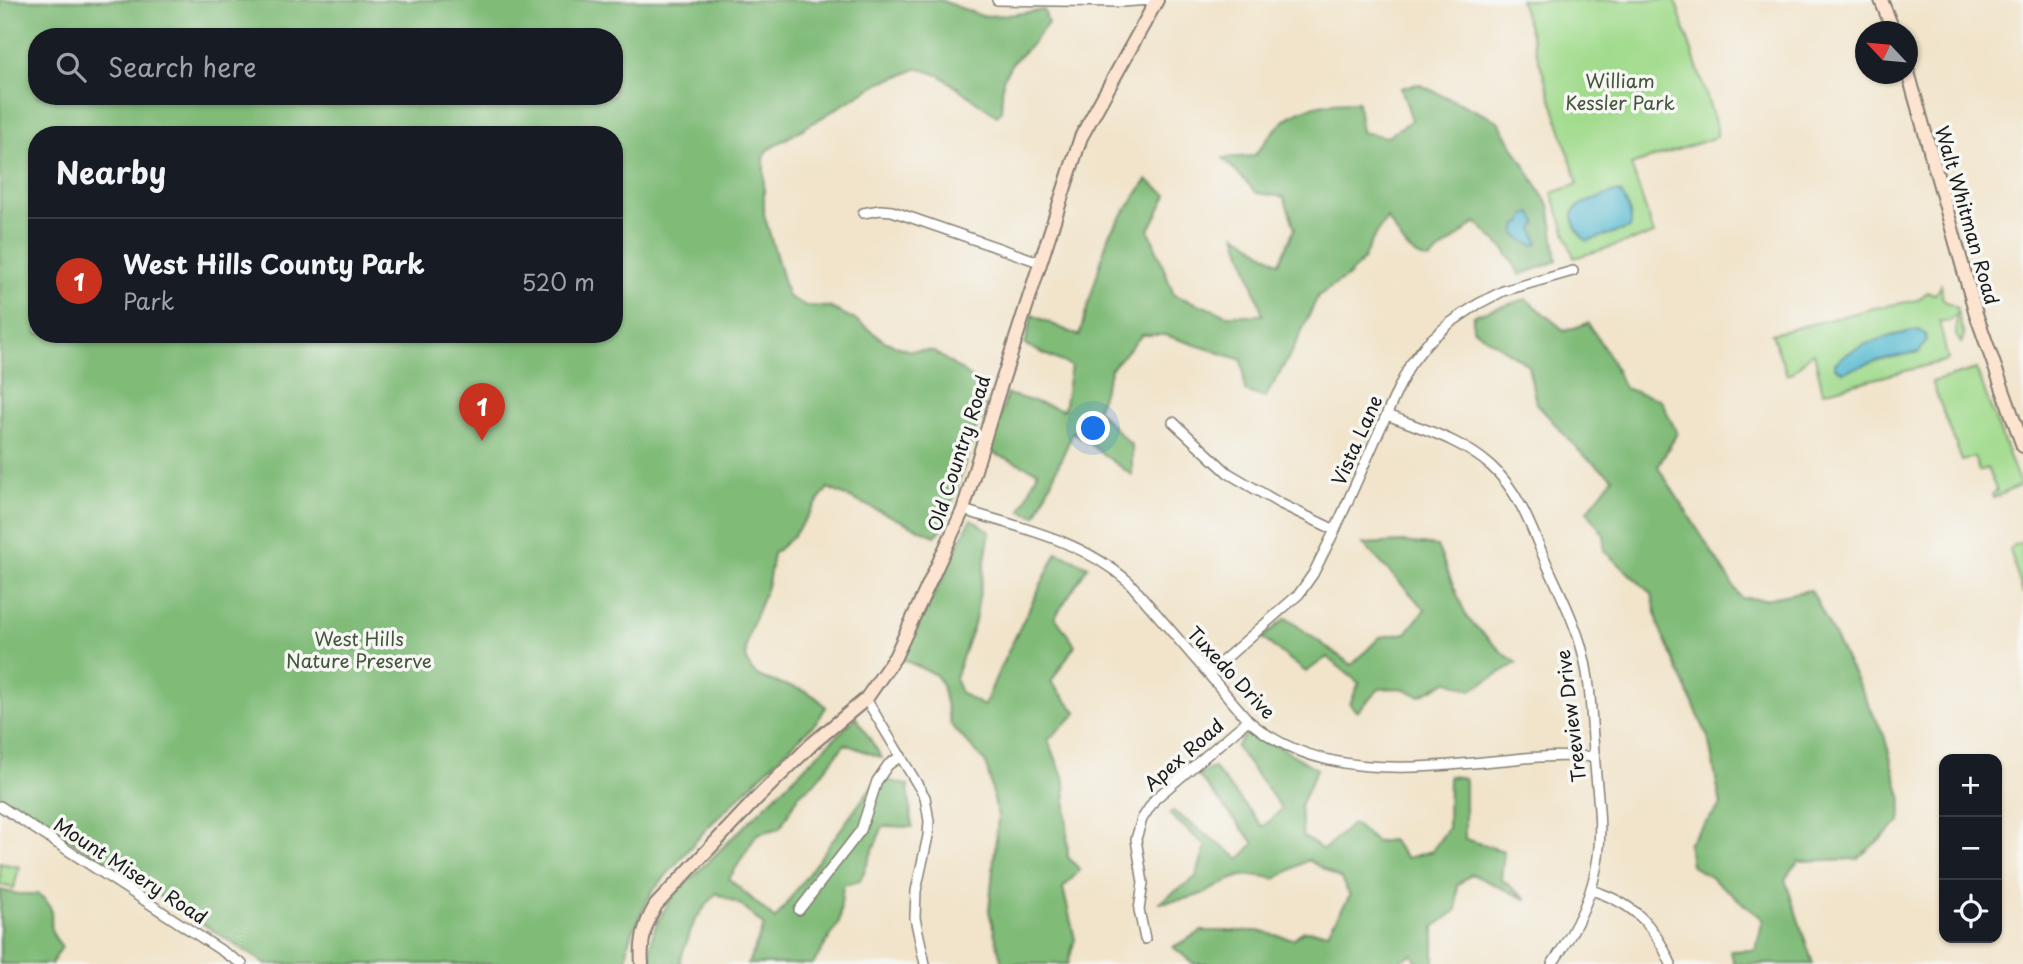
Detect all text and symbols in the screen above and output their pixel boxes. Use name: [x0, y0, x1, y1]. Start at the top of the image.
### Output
north arrow: [1855, 21, 1918, 84]
search box: [28, 28, 623, 105]
text: Search here: [108, 47, 257, 86]
icon: search: [52, 48, 90, 86]
park label: William Kessler Park: [1565, 66, 1675, 116]
street label: Walt Whitman Road: [1929, 122, 2007, 308]
text: Nearby: [56, 149, 166, 194]
text: West Hills County Park: [123, 244, 425, 283]
text: 1: [74, 264, 85, 299]
text: 520 m: [522, 264, 595, 299]
text: Park: [123, 283, 174, 318]
street label: Old Country Road: [919, 371, 997, 535]
pin: 1: [459, 383, 505, 441]
street label: Vista Lane: [1324, 390, 1388, 490]
your location: [1076, 411, 1110, 445]
street label: Tuxedo Drive: [1181, 619, 1283, 725]
park label: West Hills Nature Preserve: [286, 624, 432, 674]
street label: Treeview Drive: [1548, 648, 1592, 784]
street label: Apex Road: [1137, 711, 1229, 797]
map controls: [1939, 754, 2002, 943]
button: +: [1939, 754, 2002, 817]
street label: Mount Misery Road: [49, 810, 213, 930]
button: −: [1939, 817, 2002, 880]
button: locate: [1939, 880, 2002, 943]

